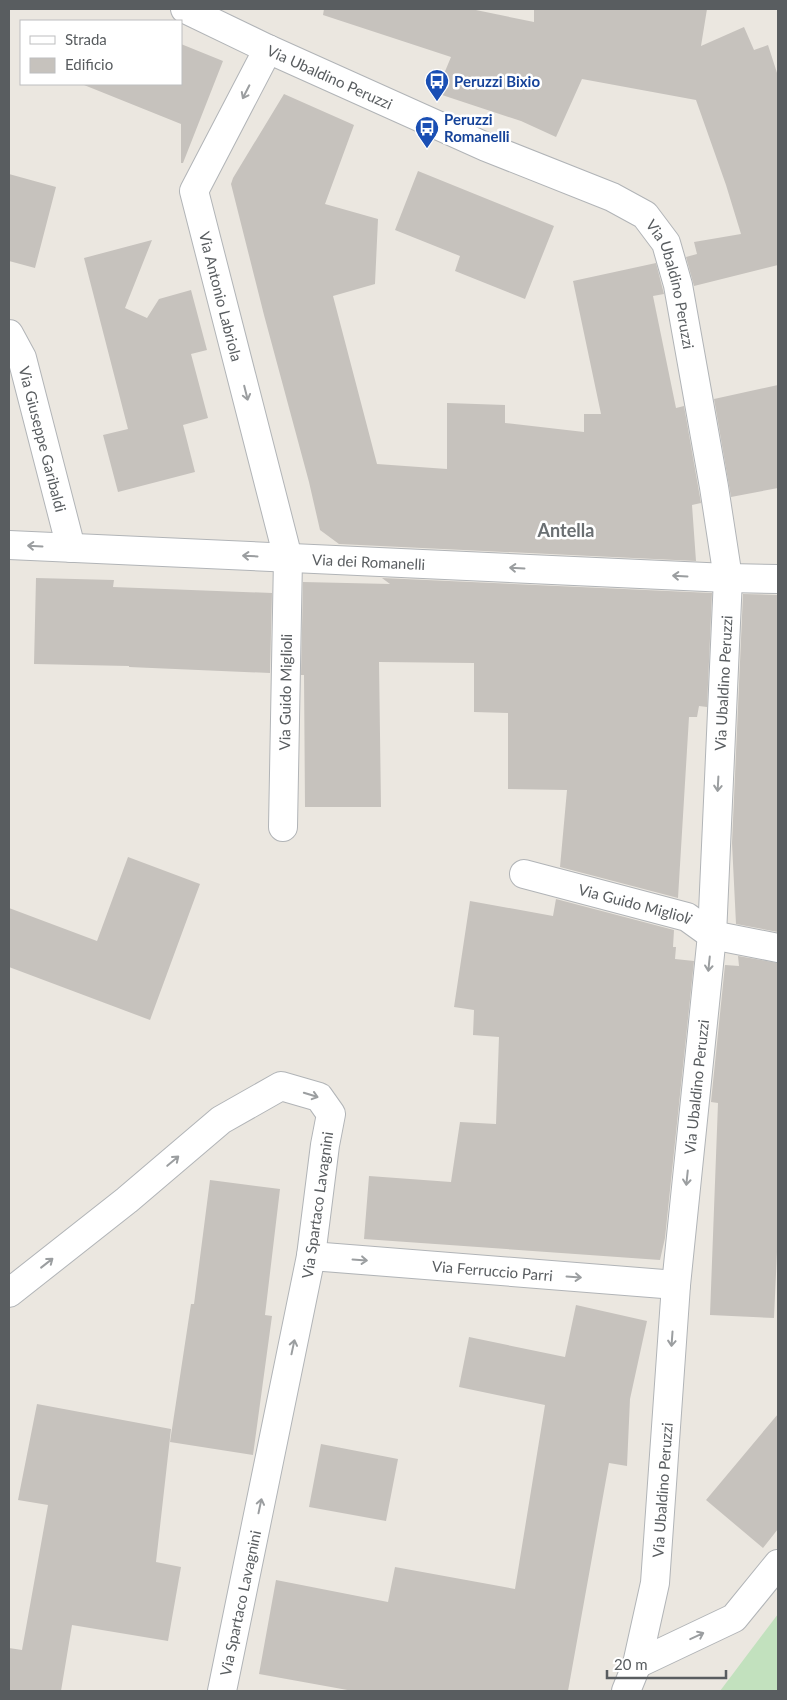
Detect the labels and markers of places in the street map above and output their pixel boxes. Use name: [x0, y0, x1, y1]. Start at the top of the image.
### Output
bus stop icon: Peruzzi Bixio: [424, 68, 450, 102]
place label: Peruzzi Bixio: [454, 72, 540, 90]
place label: Peruzzi Romanelli: [444, 110, 510, 145]
bus stop icon: Peruzzi Romanelli: [414, 115, 440, 149]

